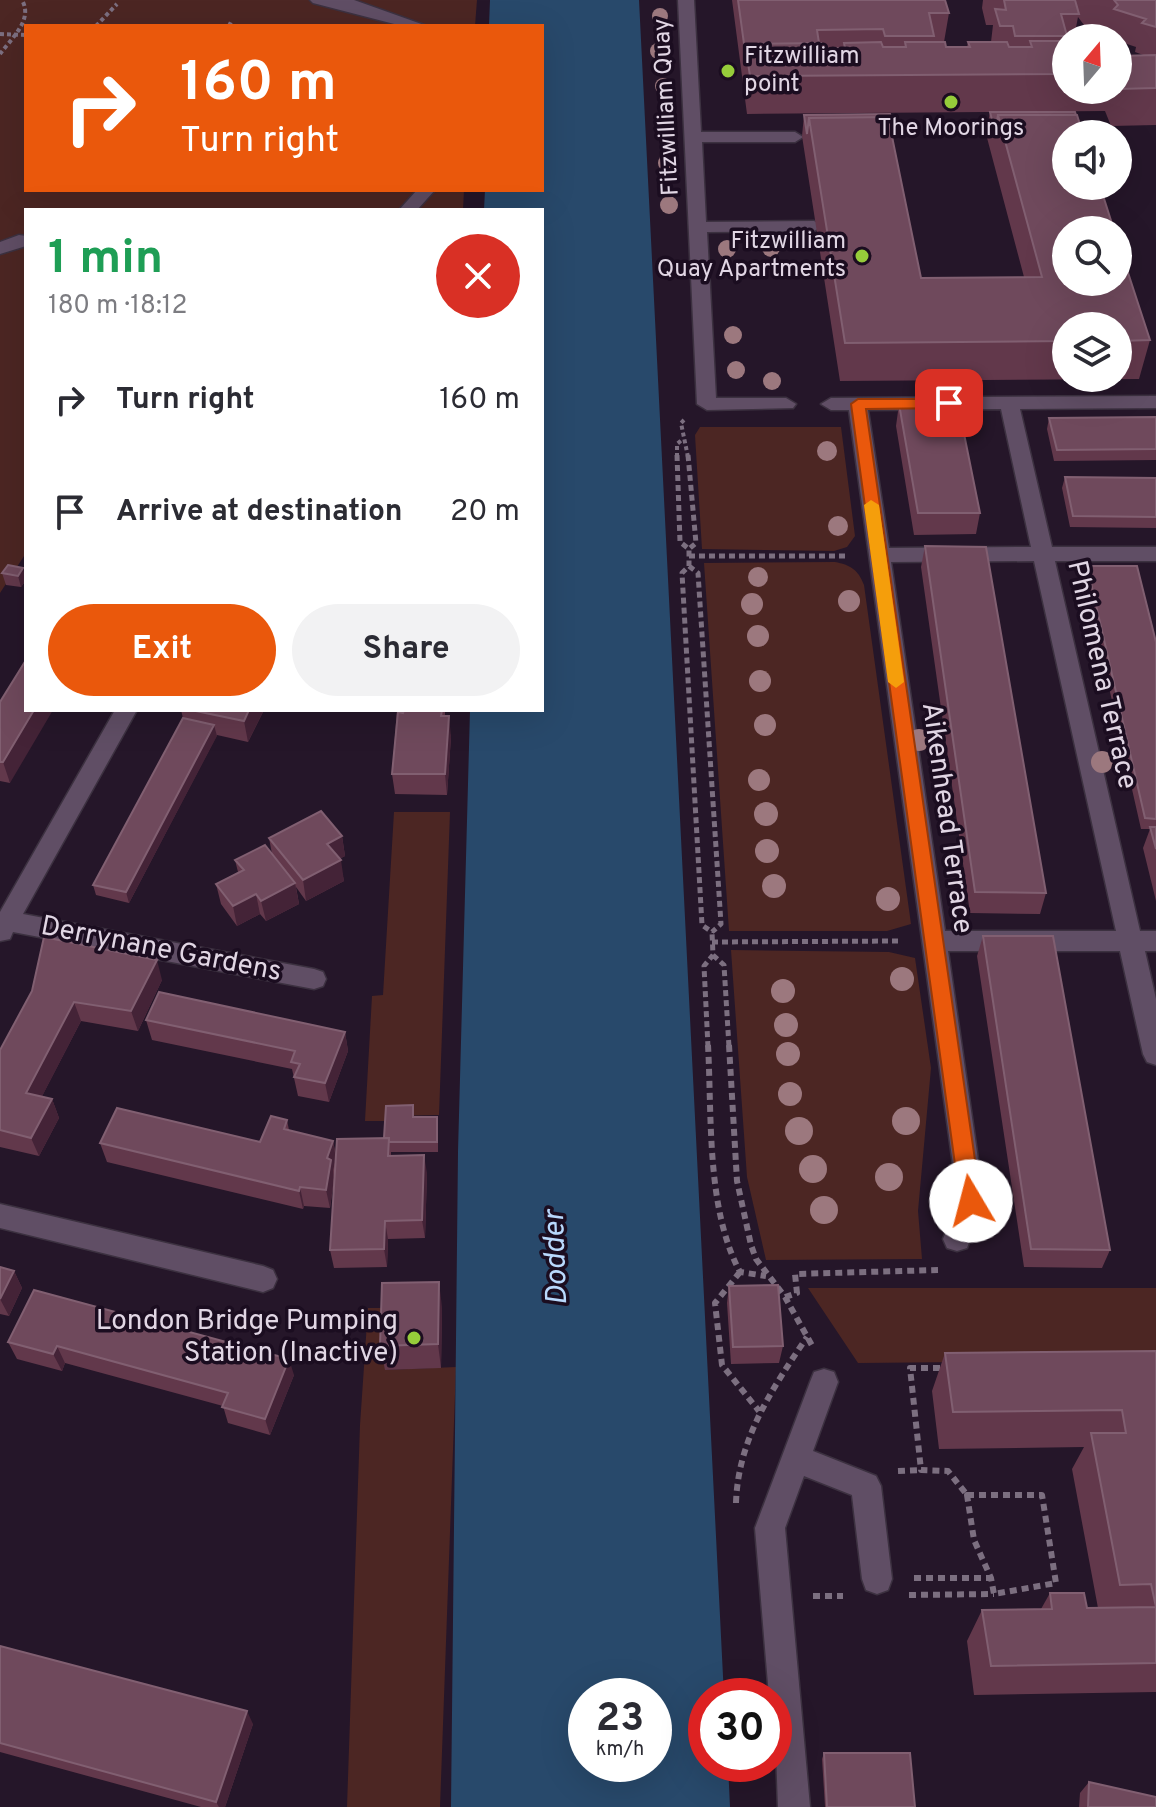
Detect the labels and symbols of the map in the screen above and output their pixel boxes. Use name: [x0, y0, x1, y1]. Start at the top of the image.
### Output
street label: Fitzwilliam Quay: [647, 18, 687, 196]
north arrow: [1052, 24, 1132, 104]
place label: Fitzwilliam point: [744, 42, 860, 100]
marker: Fitzwilliam point: [719, 62, 737, 80]
marker: The Moorings: [942, 93, 960, 111]
place label: The Moorings: [878, 114, 1024, 144]
place label: Fitzwilliam Quay Apartments: [657, 227, 846, 285]
marker: Fitzwilliam Quay Apartments: [853, 247, 871, 265]
pin: [915, 369, 983, 437]
street label: Philomena Terrace: [1057, 557, 1145, 793]
street label: Aikenhead Terrace: [912, 700, 980, 936]
street label: Derrynane Gardens: [38, 909, 284, 991]
position arrow: [929, 1159, 1013, 1243]
water label: Dodder: [537, 1207, 577, 1306]
place label: London Bridge Pumping Station (Inactive): [96, 1304, 398, 1372]
marker: London Bridge Pumping Station (Inactive): [405, 1329, 423, 1347]
speed limit sign: 30: [688, 1678, 792, 1782]

